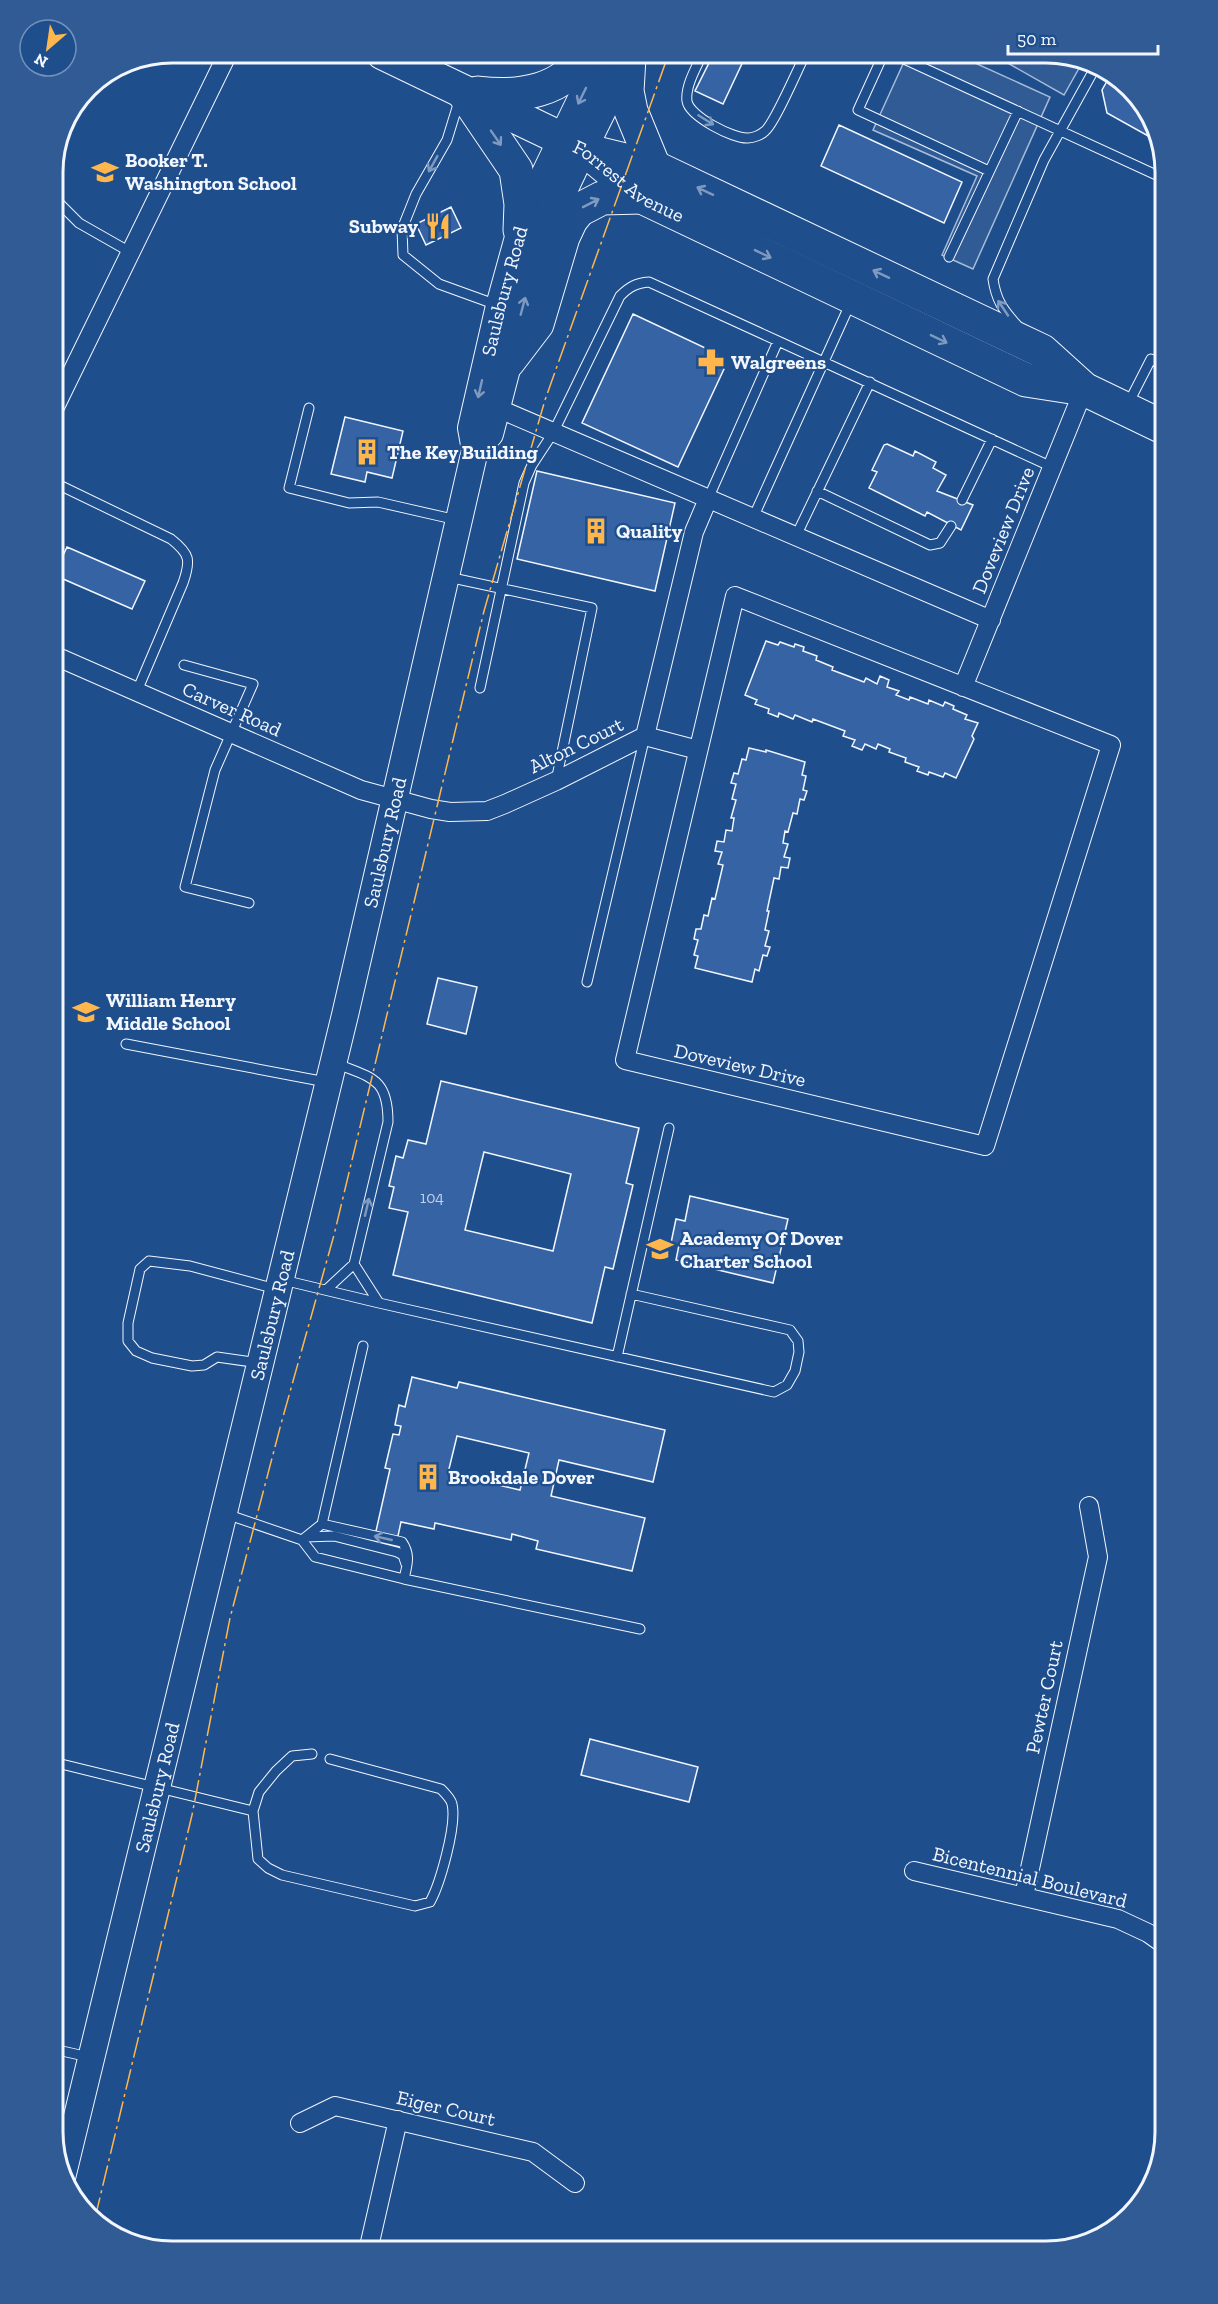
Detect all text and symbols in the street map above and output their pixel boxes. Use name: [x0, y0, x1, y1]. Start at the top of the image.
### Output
north arrow: [18, 18, 78, 78]
scale bar: [1008, 18, 1158, 56]
text: 50 m: [1017, 28, 1057, 50]
text: N: [31, 49, 51, 72]
one-way arrow: [576, 86, 588, 104]
one-way arrow: [697, 114, 714, 127]
one-way arrow: [490, 130, 502, 146]
street label: Forrest Avenue: [569, 134, 688, 227]
place label: Booker T. Washington School: [125, 148, 297, 195]
one-way arrow: [427, 155, 439, 172]
school or university icon: Booker T. Washington School: [90, 157, 120, 187]
one-way arrow: [696, 184, 714, 196]
one-way arrow: [582, 197, 600, 209]
restaurant icon: Subway: [423, 211, 453, 241]
place label: Subway: [349, 214, 418, 238]
street label: Saulsbury Road: [476, 223, 533, 358]
one-way arrow: [754, 249, 772, 261]
one-way arrow: [873, 268, 891, 280]
one-way arrow: [518, 297, 529, 316]
one-way arrow: [997, 300, 1009, 316]
one-way arrow: [930, 333, 948, 345]
pharmacy icon: Walgreens: [696, 347, 726, 377]
place label: Walgreens: [731, 350, 826, 374]
one-way arrow: [474, 379, 486, 398]
building icon: The Key Building: [352, 437, 382, 467]
place label: The Key Building: [387, 440, 539, 464]
street label: Doveview Drive: [967, 463, 1039, 597]
building icon: Quality: [581, 516, 611, 546]
place label: Quality: [616, 519, 683, 543]
street label: Carver Road: [179, 677, 285, 741]
street label: Alton Court: [525, 712, 628, 778]
street label: Saulsbury Road: [358, 775, 411, 910]
place label: William Henry Middle School: [106, 988, 236, 1035]
school or university icon: William Henry Middle School: [71, 997, 101, 1027]
street label: Doveview Drive: [672, 1038, 808, 1092]
house number: 104: [420, 1188, 444, 1207]
one-way arrow: [362, 1198, 374, 1217]
place label: Academy Of Dover Charter School: [680, 1226, 843, 1273]
school or university icon: Academy Of Dover Charter School: [645, 1234, 675, 1264]
street label: Saulsbury Road: [245, 1248, 299, 1383]
building icon: Brookdale Dover: [413, 1462, 443, 1492]
place label: Brookdale Dover: [448, 1465, 595, 1489]
one-way arrow: [374, 1532, 393, 1543]
street label: Pewter Court: [1020, 1638, 1068, 1756]
street label: Saulsbury Road: [130, 1720, 184, 1855]
street label: Bicentennial Boulevard: [930, 1841, 1130, 1913]
street label: Eiger Court: [394, 2085, 498, 2131]

